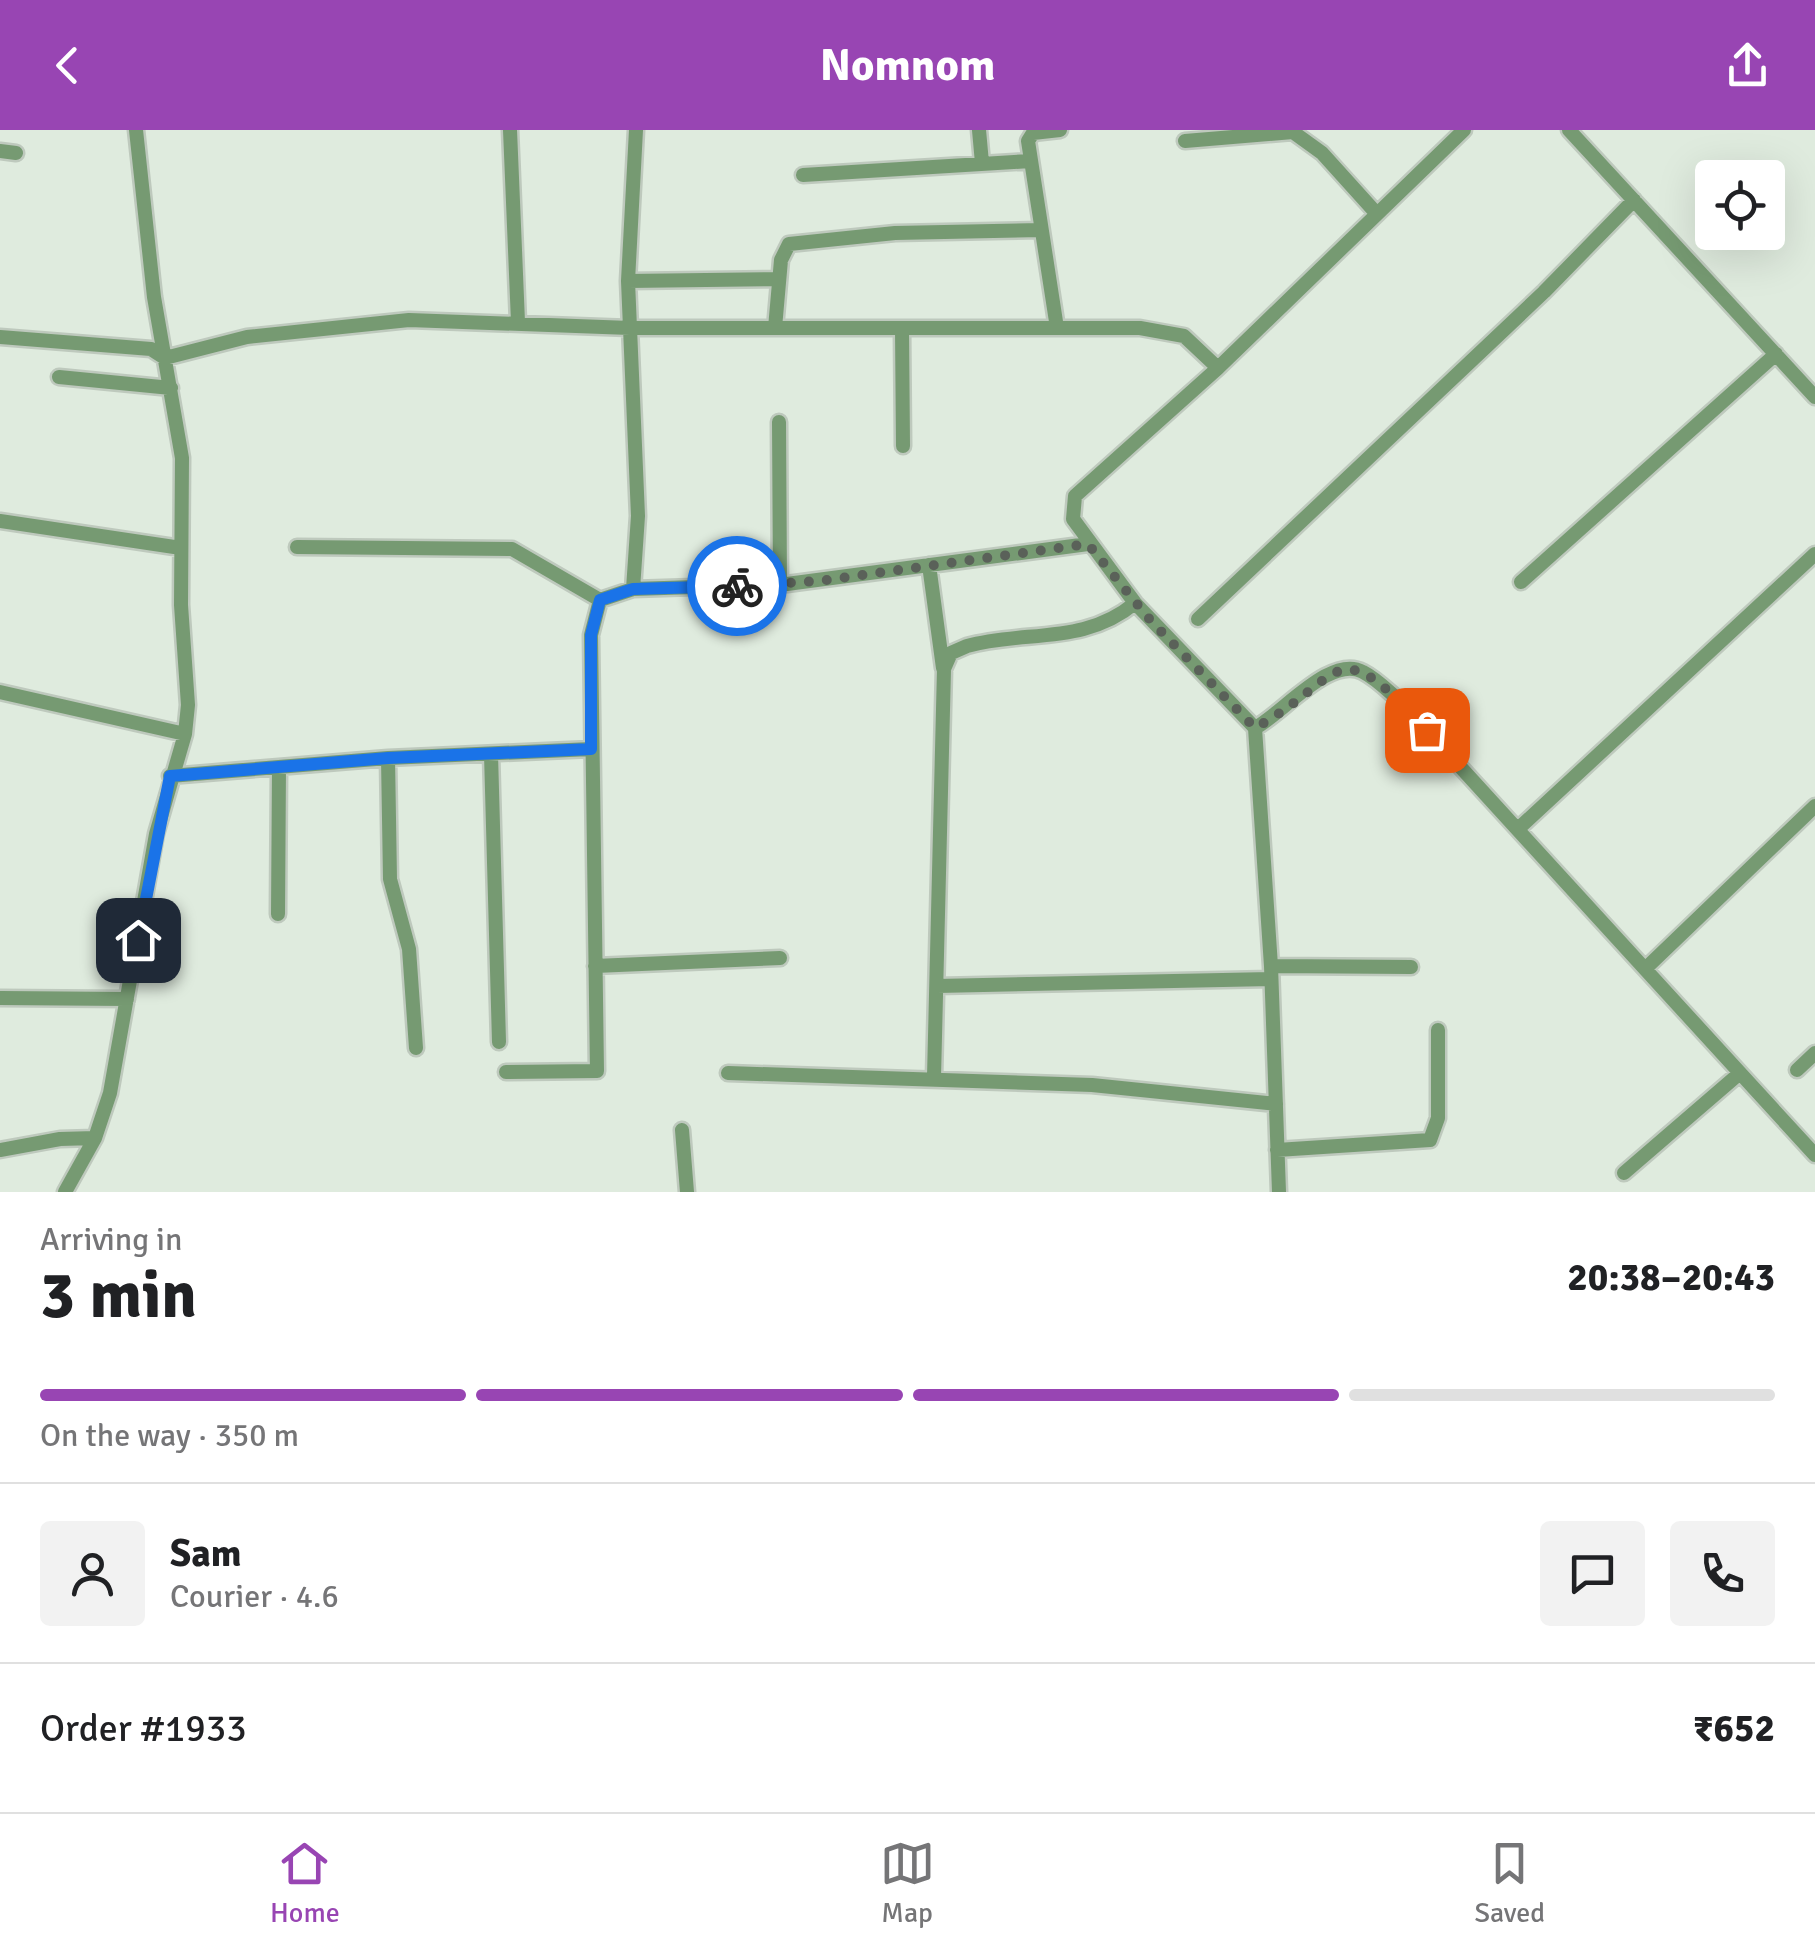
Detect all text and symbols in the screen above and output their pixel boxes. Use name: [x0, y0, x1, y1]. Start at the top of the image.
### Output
icon: back: [40, 38, 95, 93]
text: Nomnom: [820, 38, 995, 93]
icon: share: [1720, 38, 1775, 93]
map controls: [1695, 160, 1785, 250]
button: locate: [1695, 160, 1785, 250]
courier: [687, 536, 787, 636]
icon: bike: [710, 559, 765, 614]
pin: [1385, 688, 1470, 773]
icon: bag: [1400, 703, 1455, 758]
pin: [96, 898, 181, 983]
icon: home: [111, 913, 166, 968]
text: Arriving in: [40, 1220, 182, 1259]
text: 20:38–20:43: [1567, 1254, 1775, 1301]
text: 3 min: [40, 1256, 197, 1336]
text: On the way · 350 m: [40, 1416, 299, 1455]
button: person: [40, 1521, 145, 1626]
button: chat: [1540, 1521, 1645, 1626]
button: phone: [1670, 1521, 1775, 1626]
text: Sam: [170, 1530, 241, 1577]
text: Courier · 4.6: [170, 1577, 339, 1616]
text: Order #1933: [40, 1705, 247, 1752]
text: ₹652: [1693, 1705, 1775, 1752]
tab: Home: [270, 1836, 340, 1930]
tab: Map: [880, 1836, 935, 1930]
tab: Saved: [1475, 1836, 1545, 1930]

